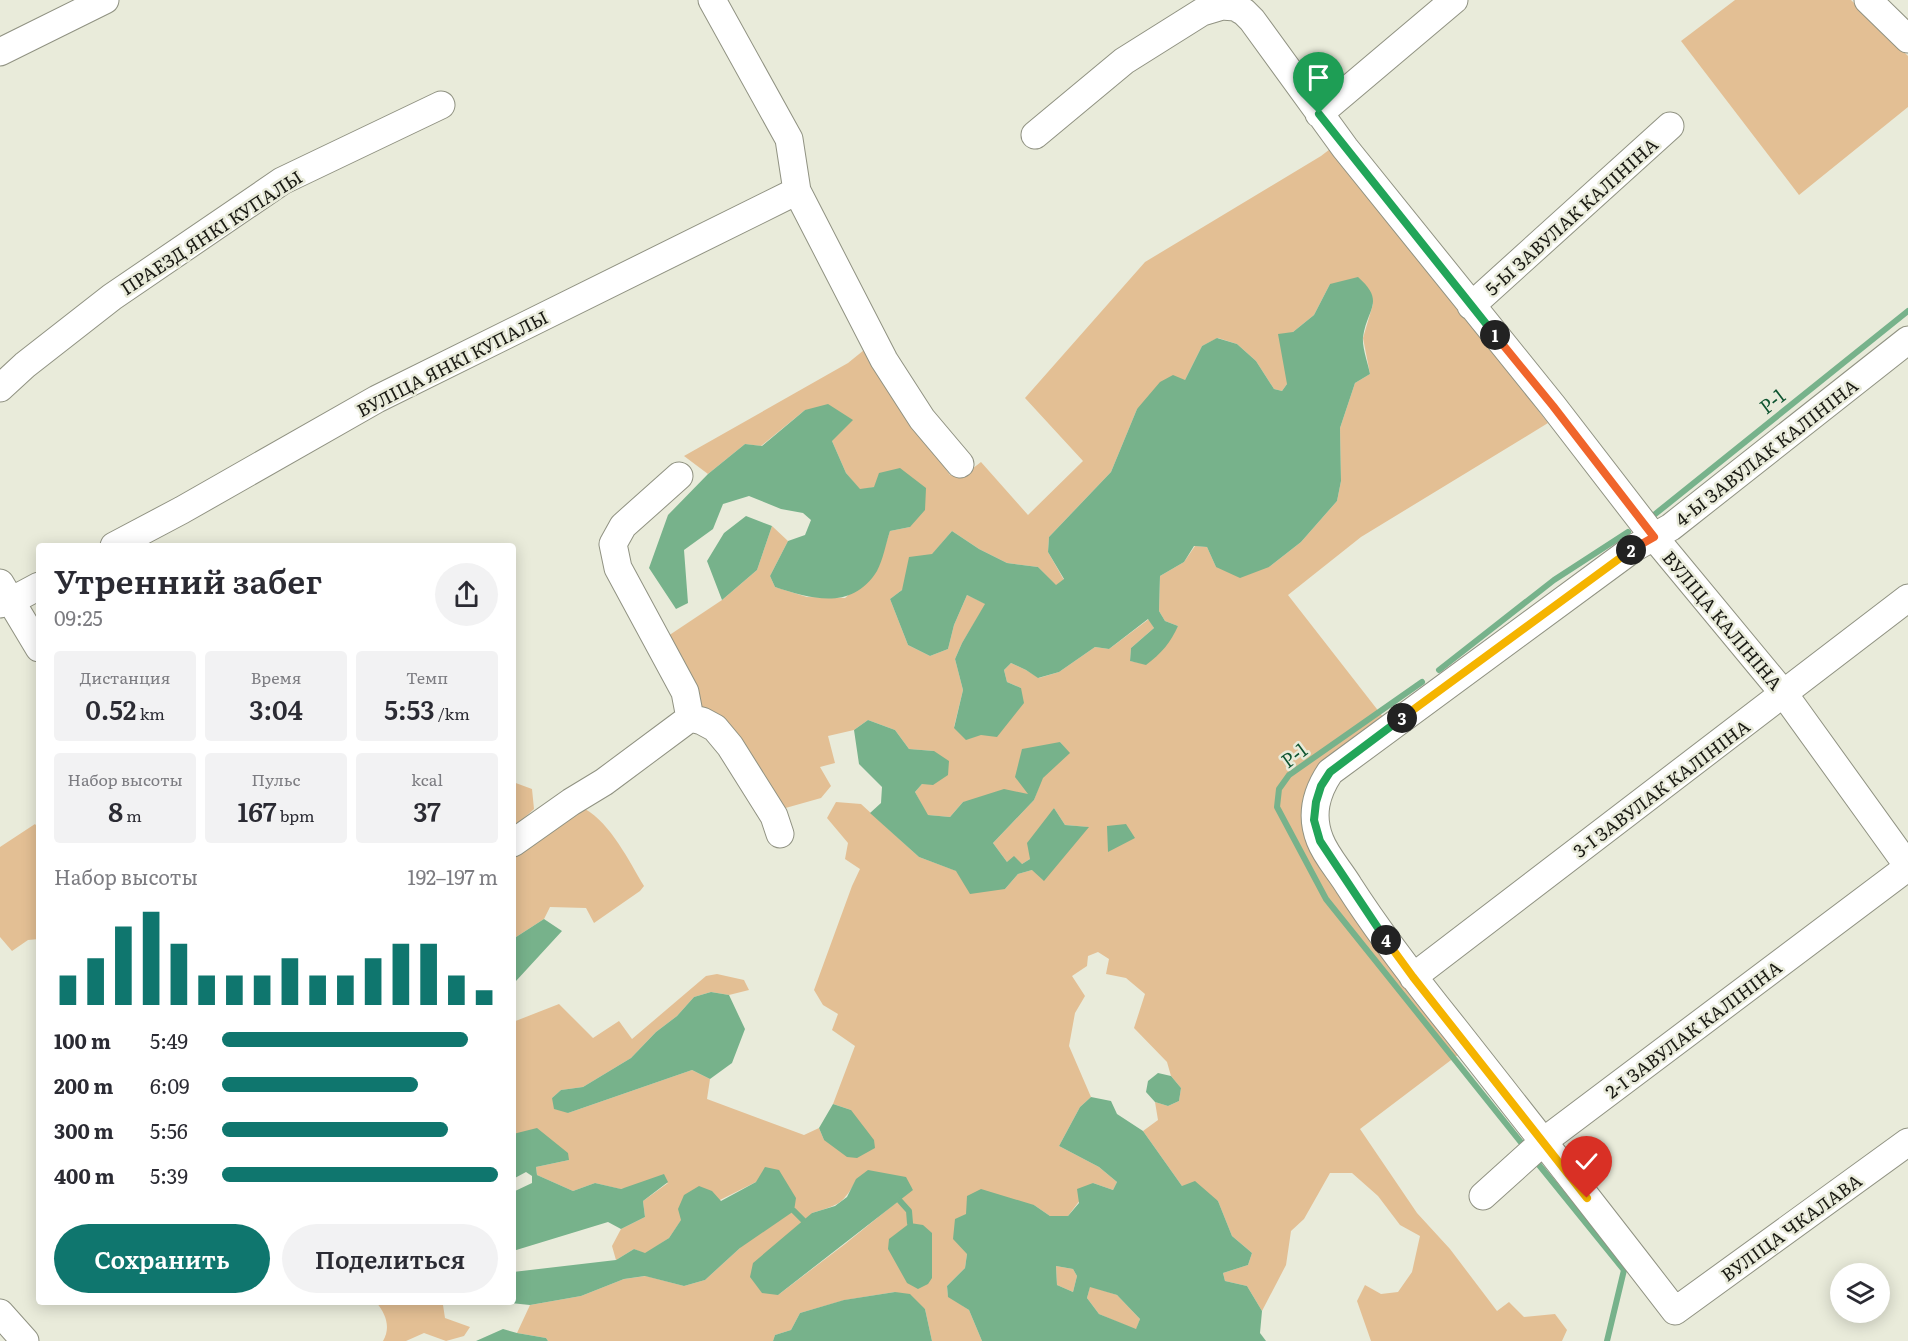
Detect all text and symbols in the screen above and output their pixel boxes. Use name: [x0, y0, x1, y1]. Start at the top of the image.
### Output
pin: [1293, 52, 1344, 114]
icon: arrive: [1302, 61, 1335, 94]
street label: 5-Ы ЗАВУЛАК КАЛІНІНА: [1478, 131, 1664, 301]
street label: ПРАЕЗД ЯНКІ КУПАЛЫ: [115, 163, 307, 301]
street label: ВУЛІЦА ЯНКІ КУПАЛЫ: [352, 303, 552, 423]
pin: 1: [1480, 320, 1510, 350]
text: 1: [1492, 323, 1498, 347]
street label: 4-Ы ЗАВУЛАК КАЛІНІНА: [1669, 372, 1863, 532]
water label: P-1: [1751, 380, 1791, 420]
pin: 2: [1616, 535, 1646, 565]
text: 2: [1627, 538, 1635, 562]
street label: ВУЛІЦА КАЛІНІНА: [1657, 545, 1789, 695]
text: Утренний забег: [54, 555, 322, 604]
button: share: [435, 563, 498, 626]
text: 09:25: [54, 602, 103, 632]
text: Дистанция: [80, 665, 170, 689]
text: Время: [251, 665, 301, 689]
text: Темп: [406, 665, 448, 689]
text: 0.52: [85, 689, 136, 728]
text: 3:04: [249, 689, 303, 728]
text: 5:53: [384, 689, 435, 728]
text: km: [136, 701, 165, 725]
text: /km: [435, 701, 470, 725]
pin: 3: [1387, 703, 1417, 733]
text: 3: [1398, 706, 1406, 730]
street label: 3-І ЗАВУЛАК КАЛІНІНА: [1567, 712, 1755, 864]
water label: P-1: [1273, 734, 1313, 774]
text: Набор высоты: [67, 767, 183, 791]
text: Пульс: [252, 767, 300, 791]
text: kcal: [411, 767, 443, 791]
text: 8: [108, 791, 123, 830]
text: 167: [237, 791, 277, 830]
text: 37: [413, 791, 441, 830]
text: m: [123, 803, 142, 827]
text: bpm: [277, 803, 315, 827]
text: Набор высоты: [54, 861, 198, 891]
text: 192–197 m: [408, 861, 498, 891]
pin: 4: [1371, 925, 1401, 955]
text: 4: [1381, 928, 1391, 952]
street label: 2-І ЗАВУЛАК КАЛІНІНА: [1599, 954, 1787, 1104]
text: 100 m: [54, 1025, 111, 1055]
text: 5:49: [150, 1025, 188, 1055]
text: 200 m: [54, 1070, 113, 1100]
text: 6:09: [150, 1070, 189, 1100]
text: 300 m: [54, 1115, 114, 1145]
text: 5:56: [150, 1115, 188, 1145]
pin: [1561, 1136, 1612, 1198]
icon: check: [1570, 1145, 1603, 1178]
text: 400 m: [54, 1160, 115, 1190]
text: 5:39: [150, 1160, 188, 1190]
street label: ВУЛІЦА ЧКАЛАВА: [1715, 1167, 1867, 1287]
button: Сохранить: [54, 1224, 270, 1293]
button: Поделиться: [282, 1224, 498, 1293]
map controls: [1830, 1263, 1890, 1323]
button: layers: [1830, 1263, 1890, 1323]

